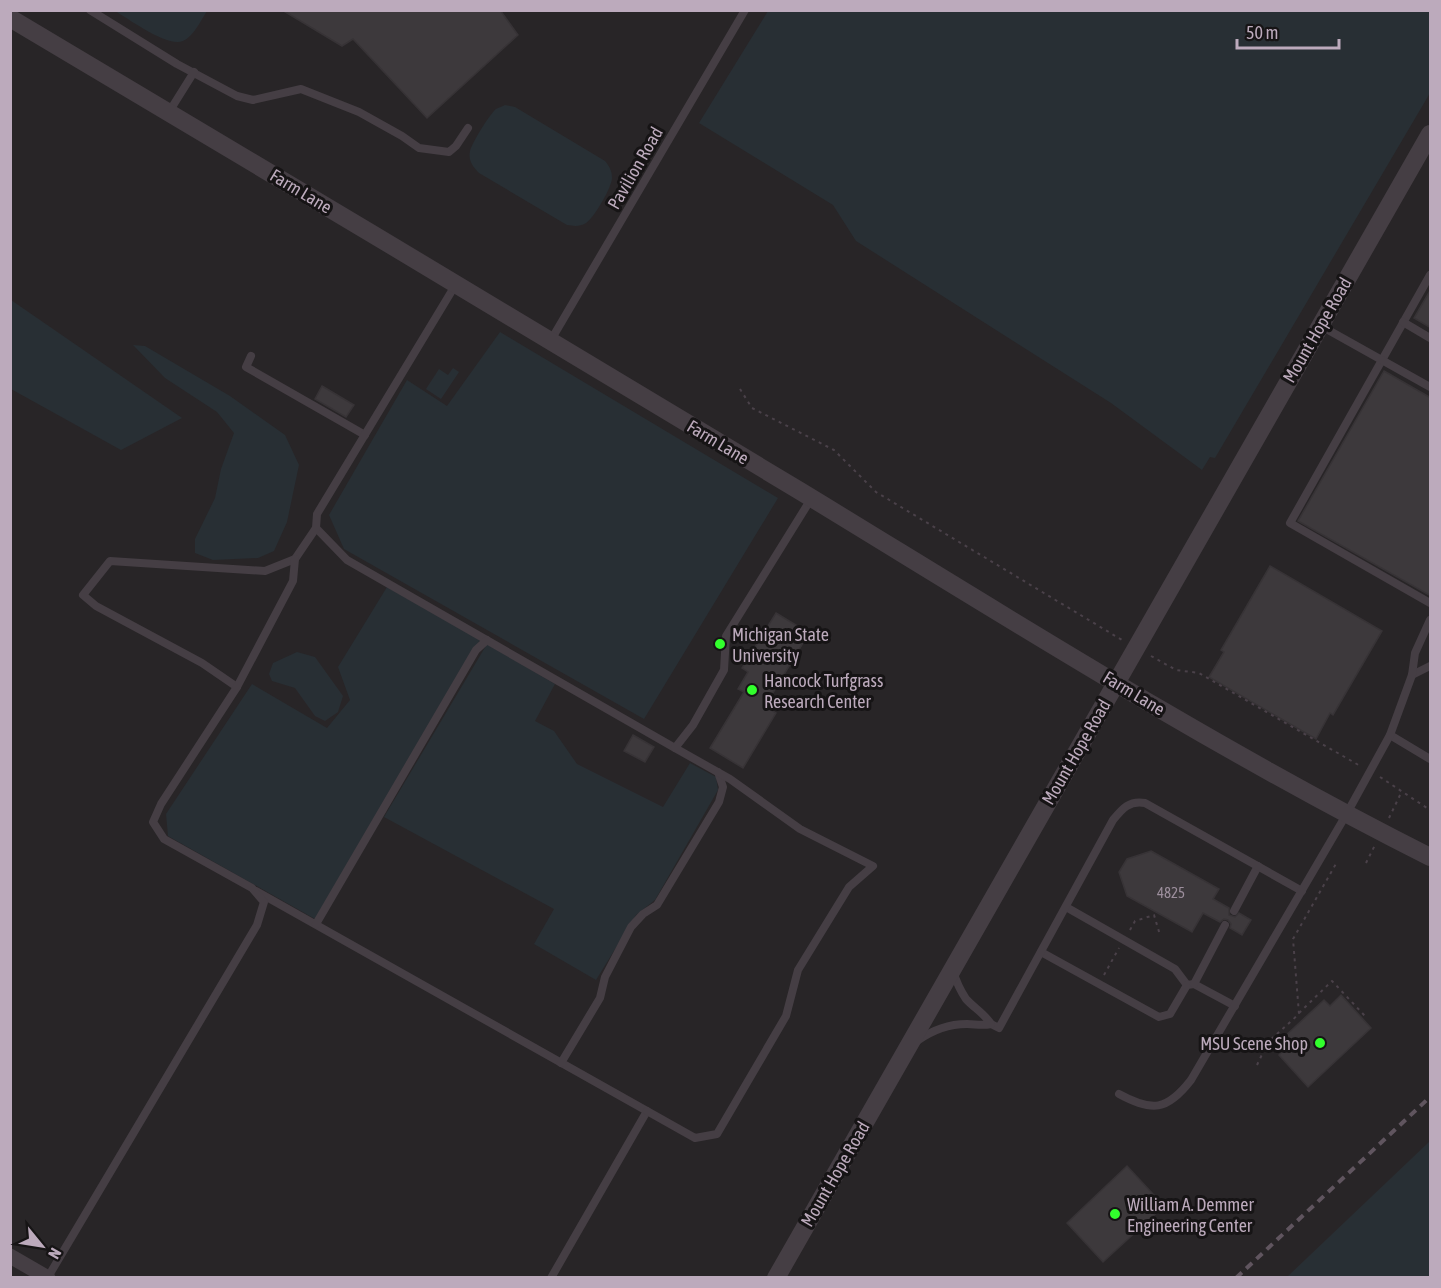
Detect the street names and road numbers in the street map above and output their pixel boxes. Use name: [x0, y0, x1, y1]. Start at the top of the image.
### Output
street label: Pavilion Road: [603, 123, 667, 213]
street label: Farm Lane: [266, 164, 336, 218]
street label: Mount Hope Road: [1278, 274, 1356, 386]
street label: Farm Lane: [683, 415, 753, 469]
street label: Farm Lane: [1099, 666, 1169, 720]
street label: Mount Hope Road: [1037, 696, 1115, 808]
street label: Mount Hope Road: [796, 1118, 874, 1230]

